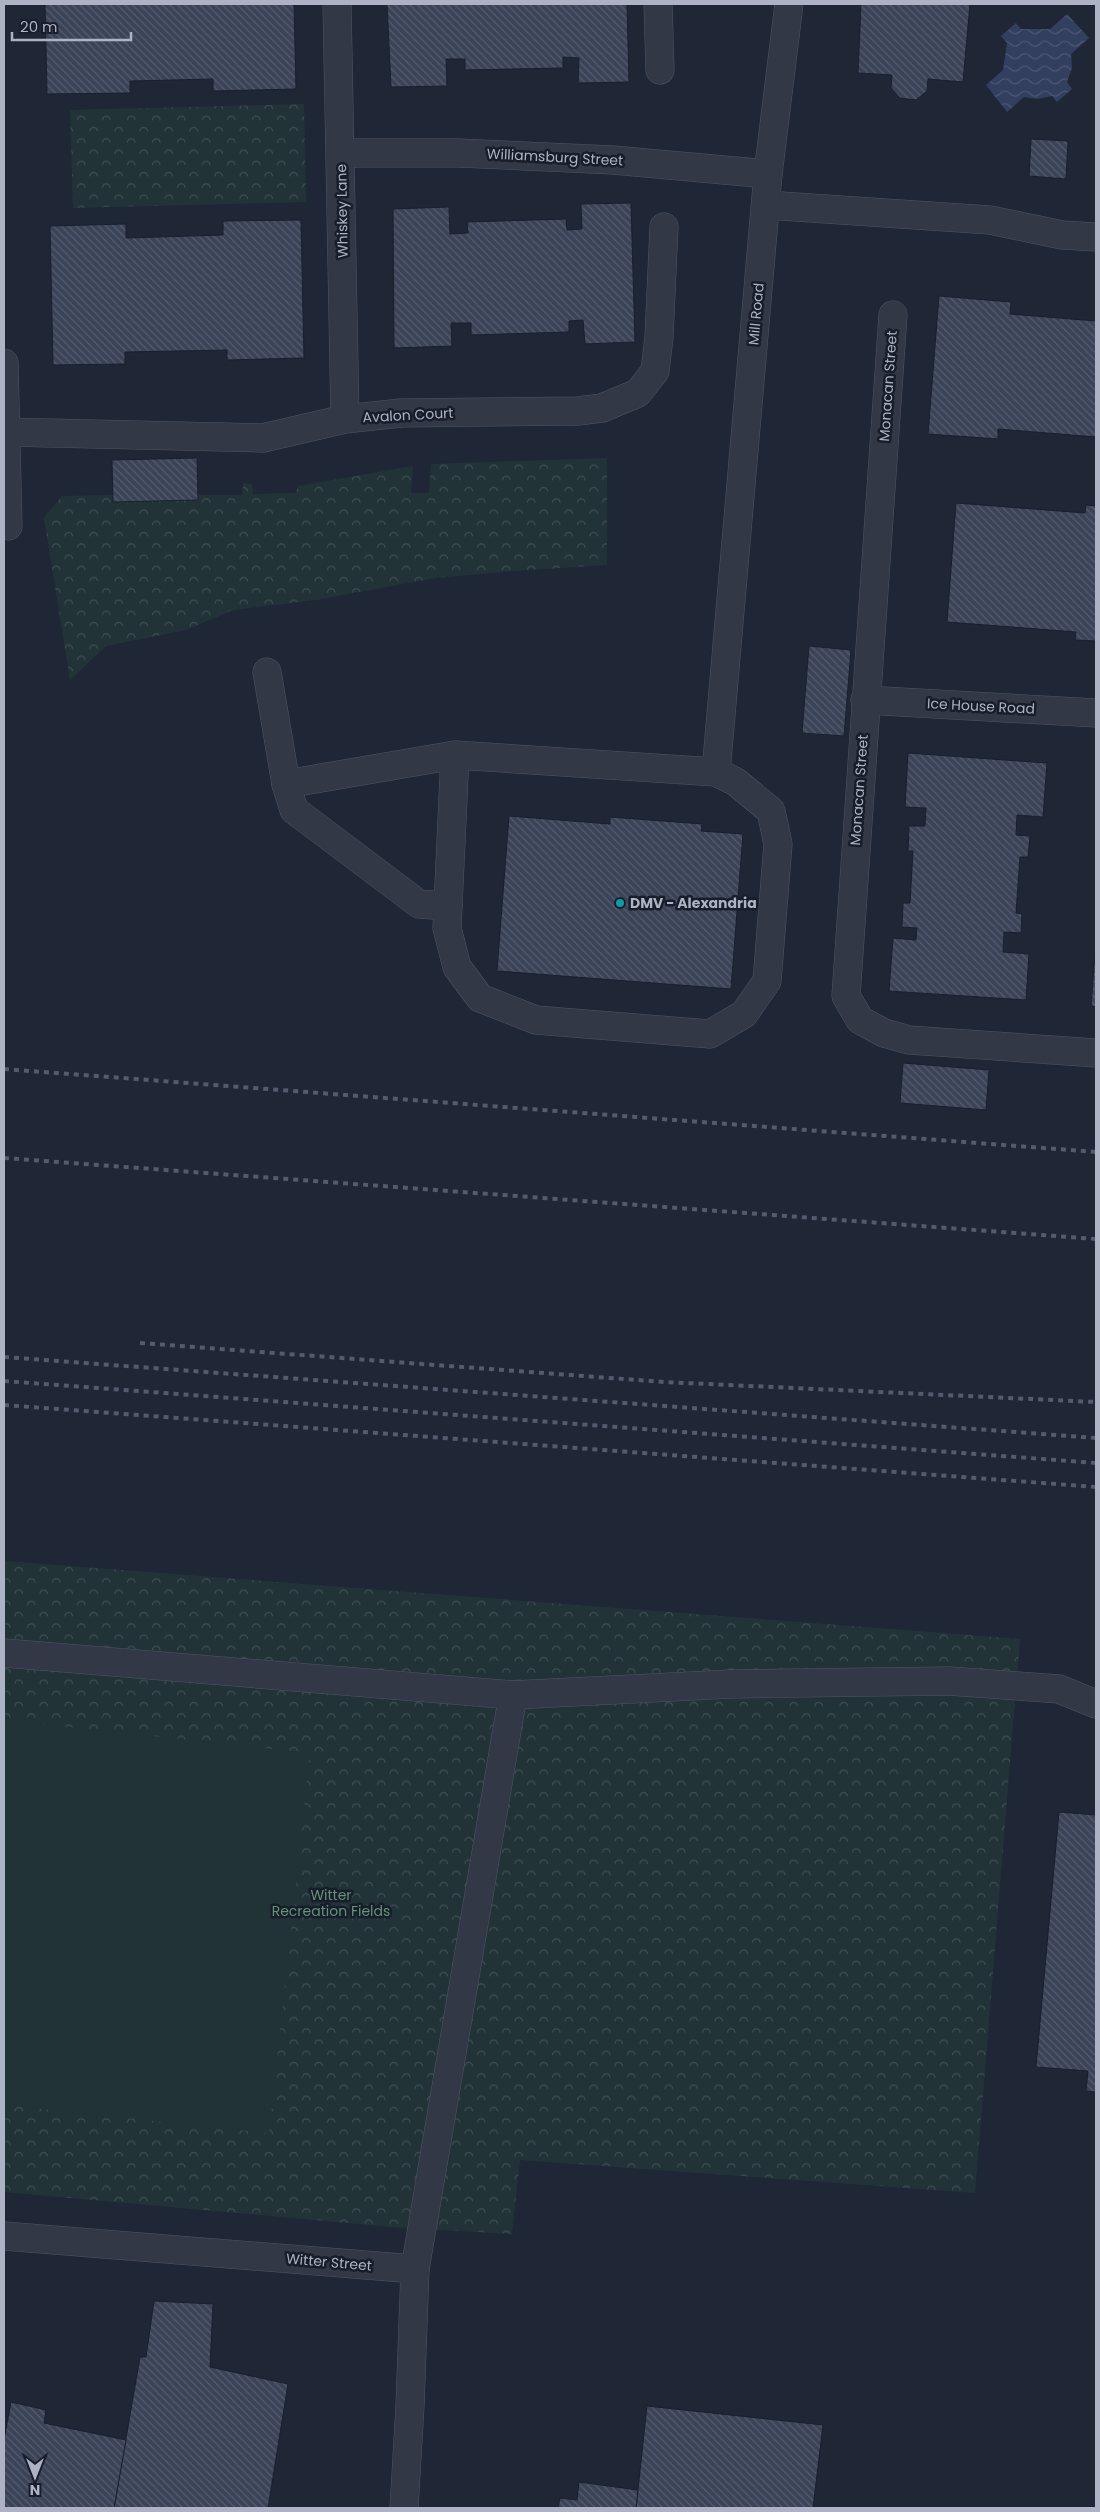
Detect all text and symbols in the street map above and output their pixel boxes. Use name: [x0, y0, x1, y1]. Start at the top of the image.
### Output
scale bar: [12, 10, 131, 42]
text: 20 m: [20, 16, 58, 37]
street label: Williamsburg Street: [486, 143, 624, 171]
street label: Whiskey Lane: [331, 163, 353, 258]
street label: Mill Road: [743, 282, 769, 346]
street label: Monacan Street: [874, 330, 902, 442]
street label: Avalon Court: [362, 403, 454, 427]
street label: Ice House Road: [927, 693, 1035, 719]
street label: Monacan Street: [845, 734, 873, 846]
place label: DMV - Alexandria: [630, 893, 757, 913]
marker: DMV - Alexandria: [614, 897, 626, 909]
park label: Witter Recreation Fields: [272, 1885, 390, 1921]
street label: Witter Street: [285, 2248, 373, 2276]
north arrow: [10, 2452, 60, 2502]
text: N: [30, 2480, 40, 2500]

